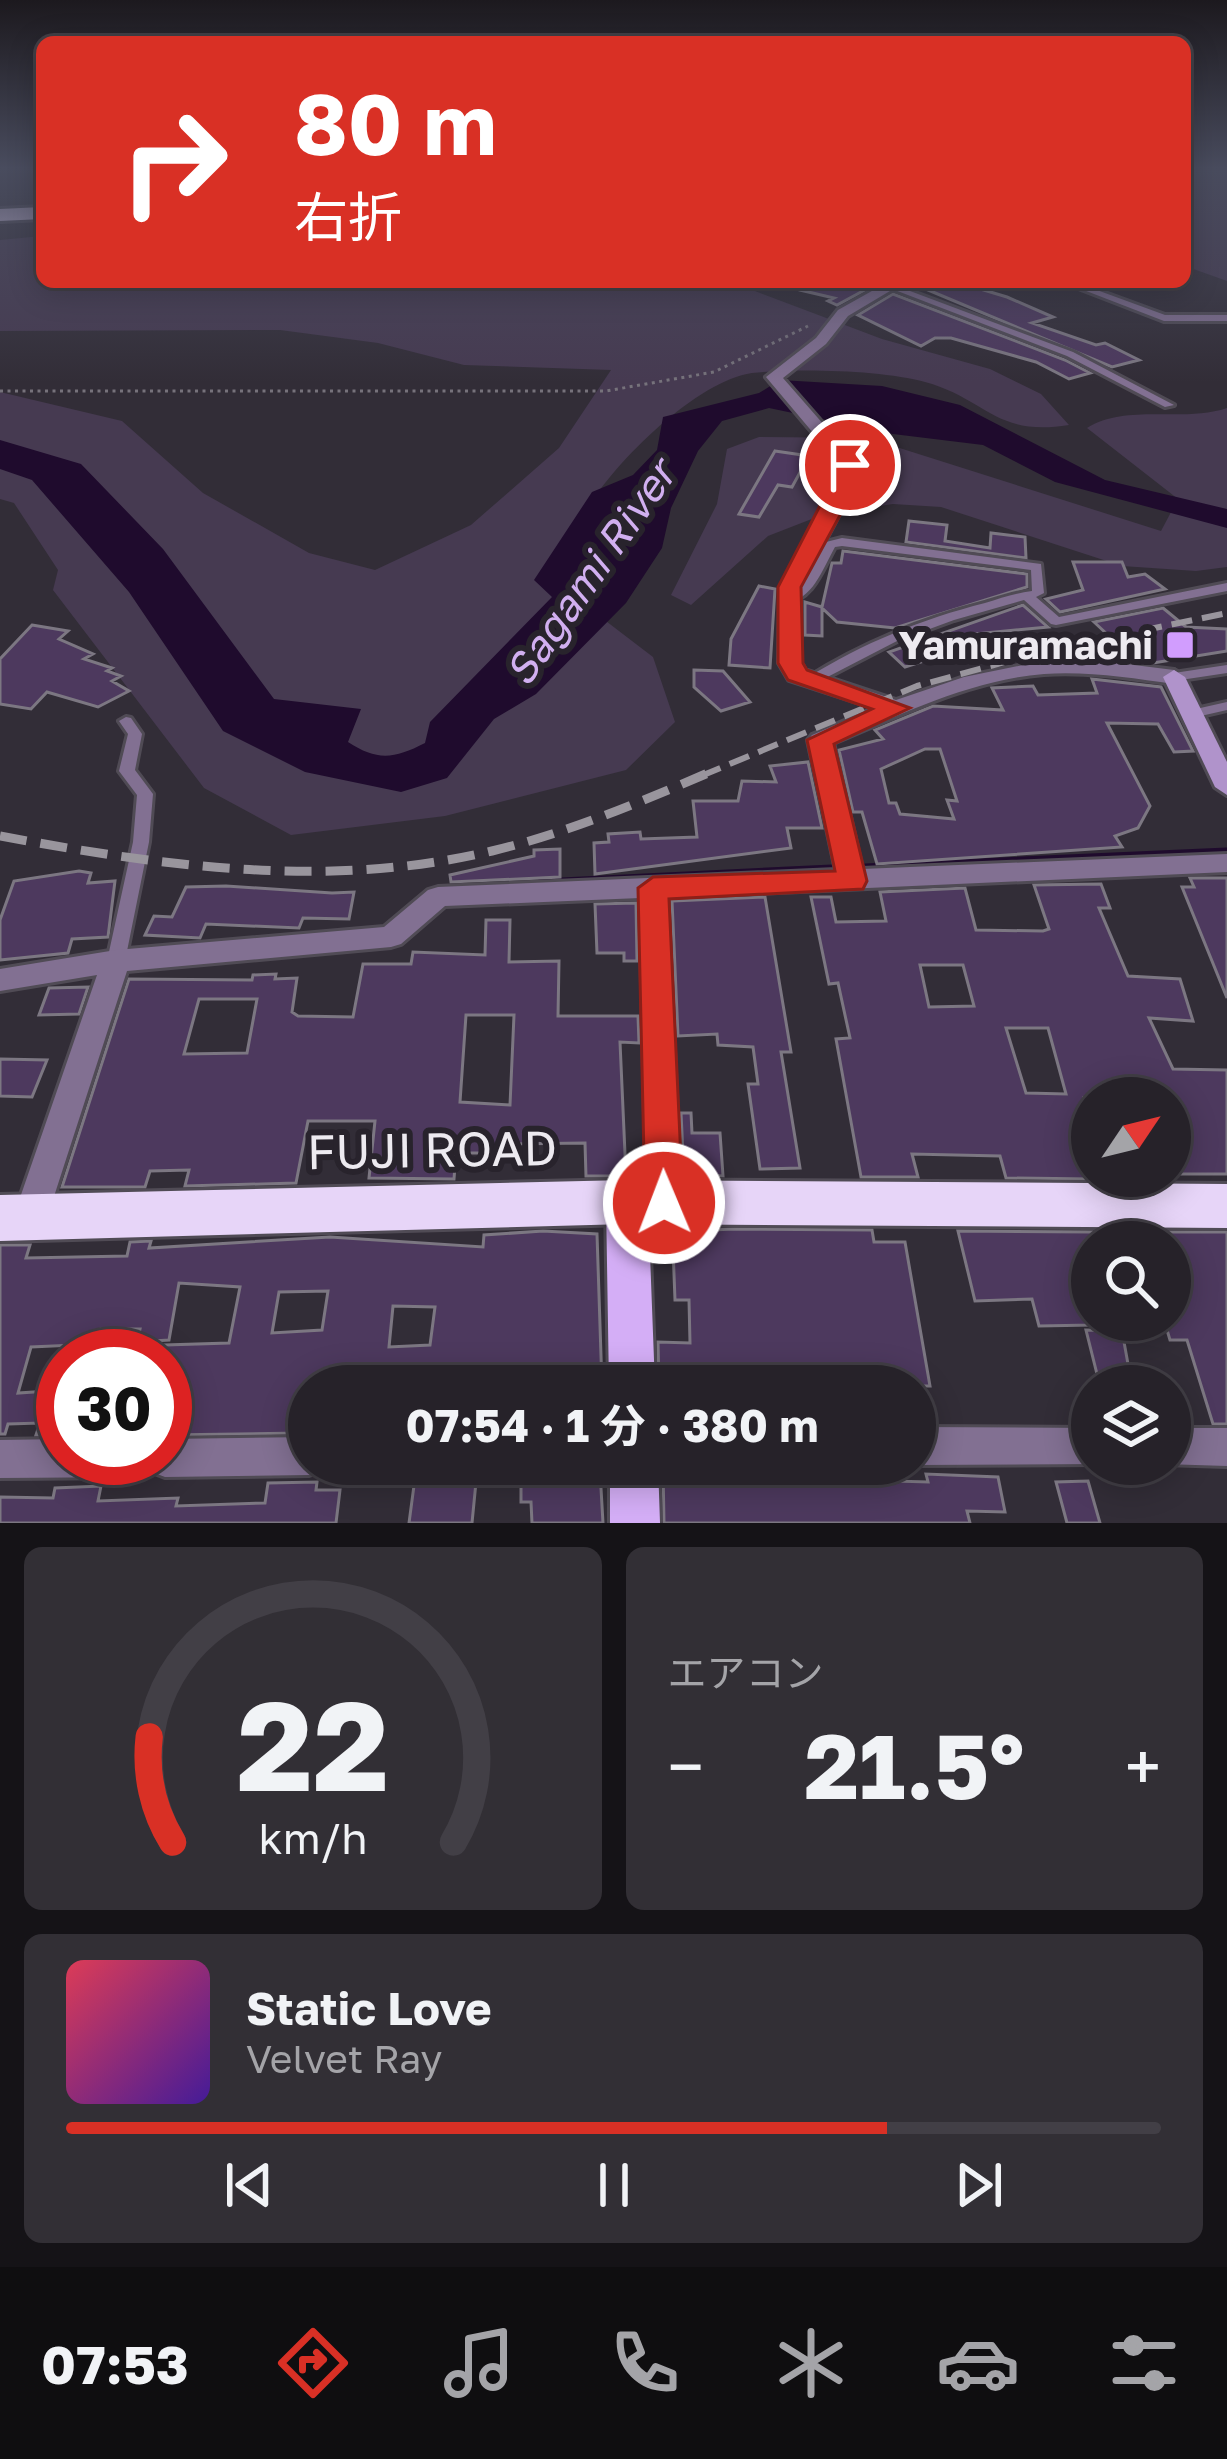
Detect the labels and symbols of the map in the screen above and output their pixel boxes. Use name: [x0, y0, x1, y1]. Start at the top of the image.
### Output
pin: [799, 414, 901, 516]
water label: Sagami River: [493, 446, 688, 694]
place label: Yamuramachi: [898, 621, 1153, 668]
marker: Yamuramachi: [1164, 629, 1196, 661]
north arrow: [1071, 1077, 1191, 1197]
street label: FUJI ROAD: [306, 1118, 558, 1180]
position arrow: [601, 1140, 727, 1266]
speed limit sign: 30: [36, 1329, 192, 1485]

